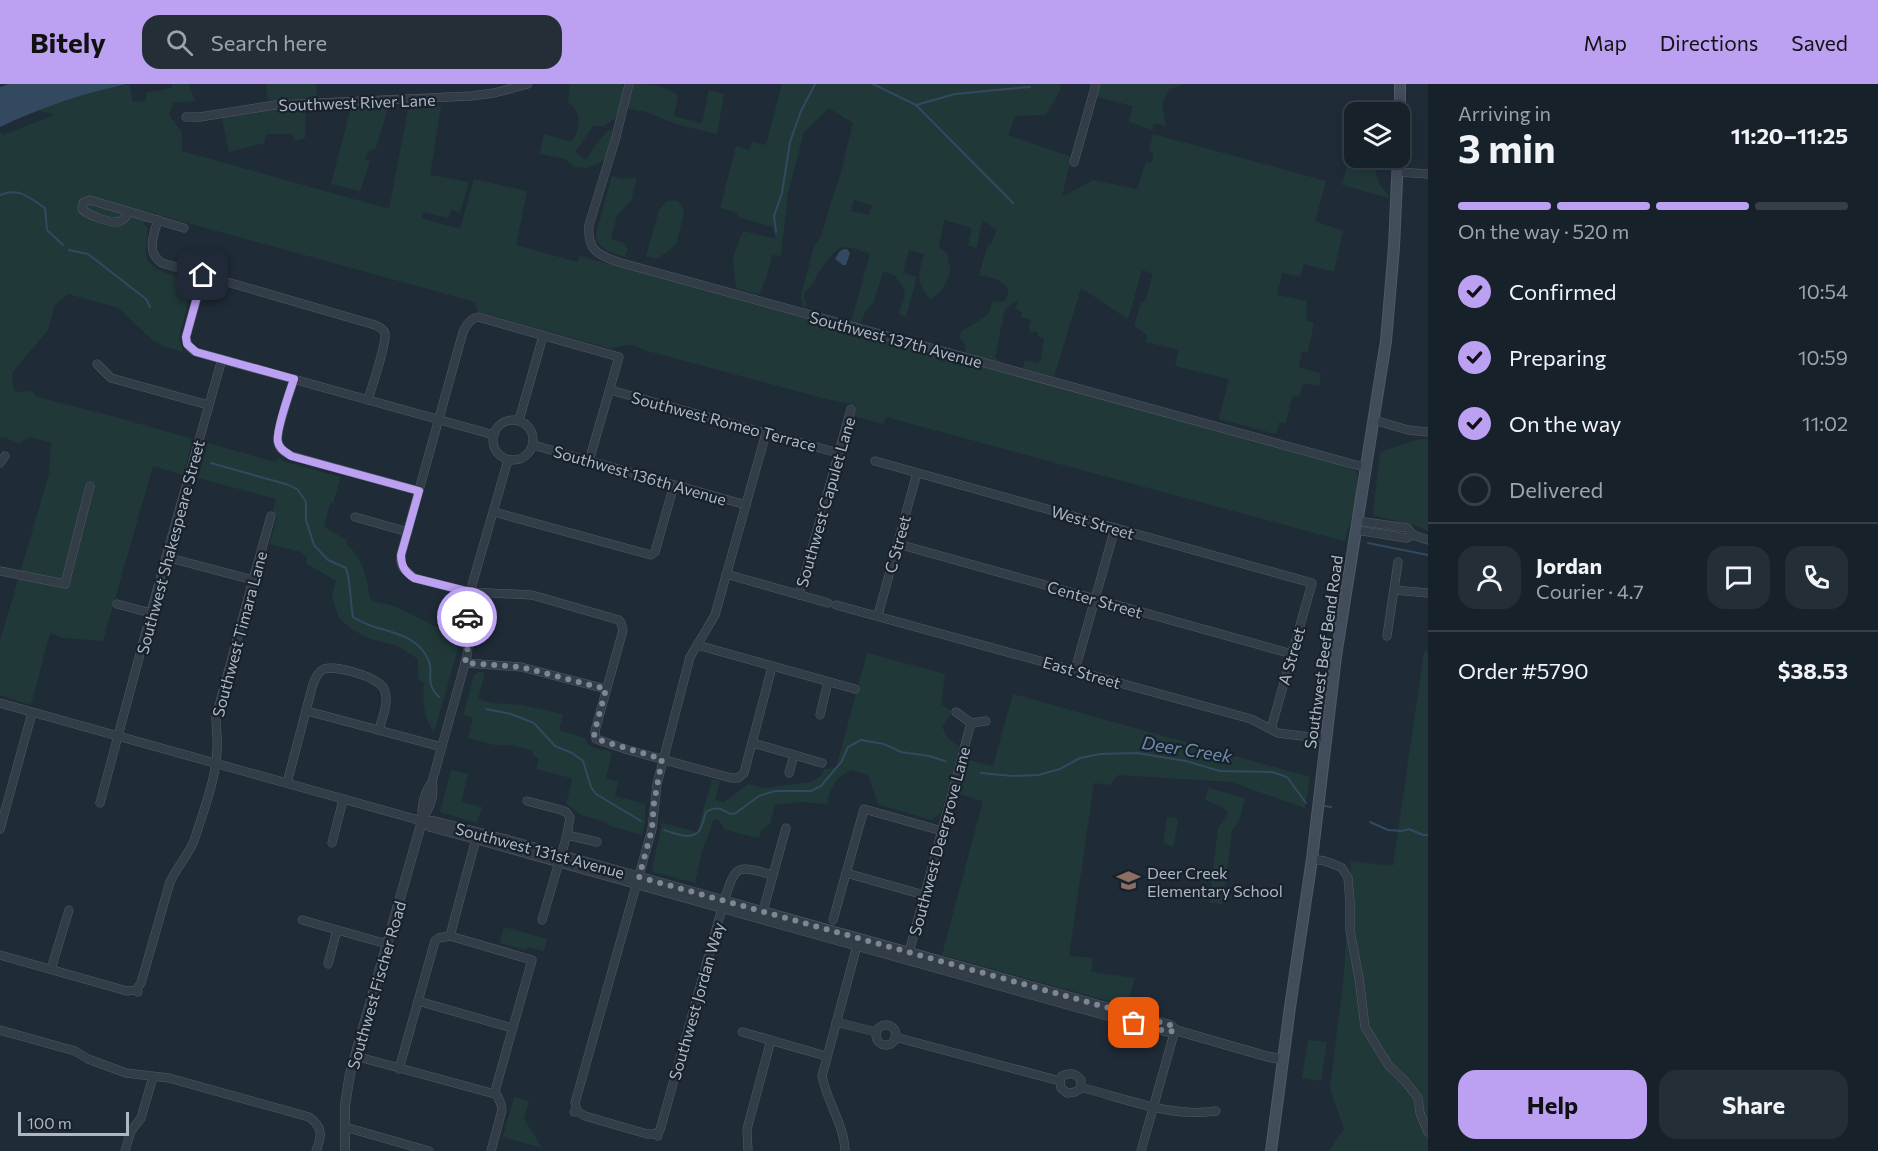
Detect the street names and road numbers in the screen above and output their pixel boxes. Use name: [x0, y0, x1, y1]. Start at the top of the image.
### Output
street label: Southwest River Lane: [278, 90, 436, 114]
street label: Southwest 137th Avenue: [808, 307, 984, 371]
street label: Southwest Romeo Terrace: [629, 387, 819, 455]
street label: Southwest Capulet Lane: [792, 415, 858, 589]
street label: Southwest Shakespeare Street: [132, 437, 208, 656]
street label: Southwest 136th Avenue: [551, 441, 729, 509]
street label: West Street: [1049, 501, 1137, 543]
street label: C Street: [880, 513, 914, 575]
street label: Southwest Timara Lane: [208, 549, 270, 719]
street label: Southwest Beef Bend Road: [1300, 554, 1346, 750]
street label: Center Street: [1045, 576, 1145, 622]
street label: A Street: [1274, 624, 1308, 687]
street label: East Street: [1041, 652, 1123, 692]
street label: Southwest Deergrove Lane: [905, 744, 973, 938]
street label: Southwest 131st Avenue: [453, 818, 627, 882]
street label: Southwest Fischer Road: [343, 899, 409, 1071]
street label: Southwest Jordan Way: [664, 920, 728, 1082]

